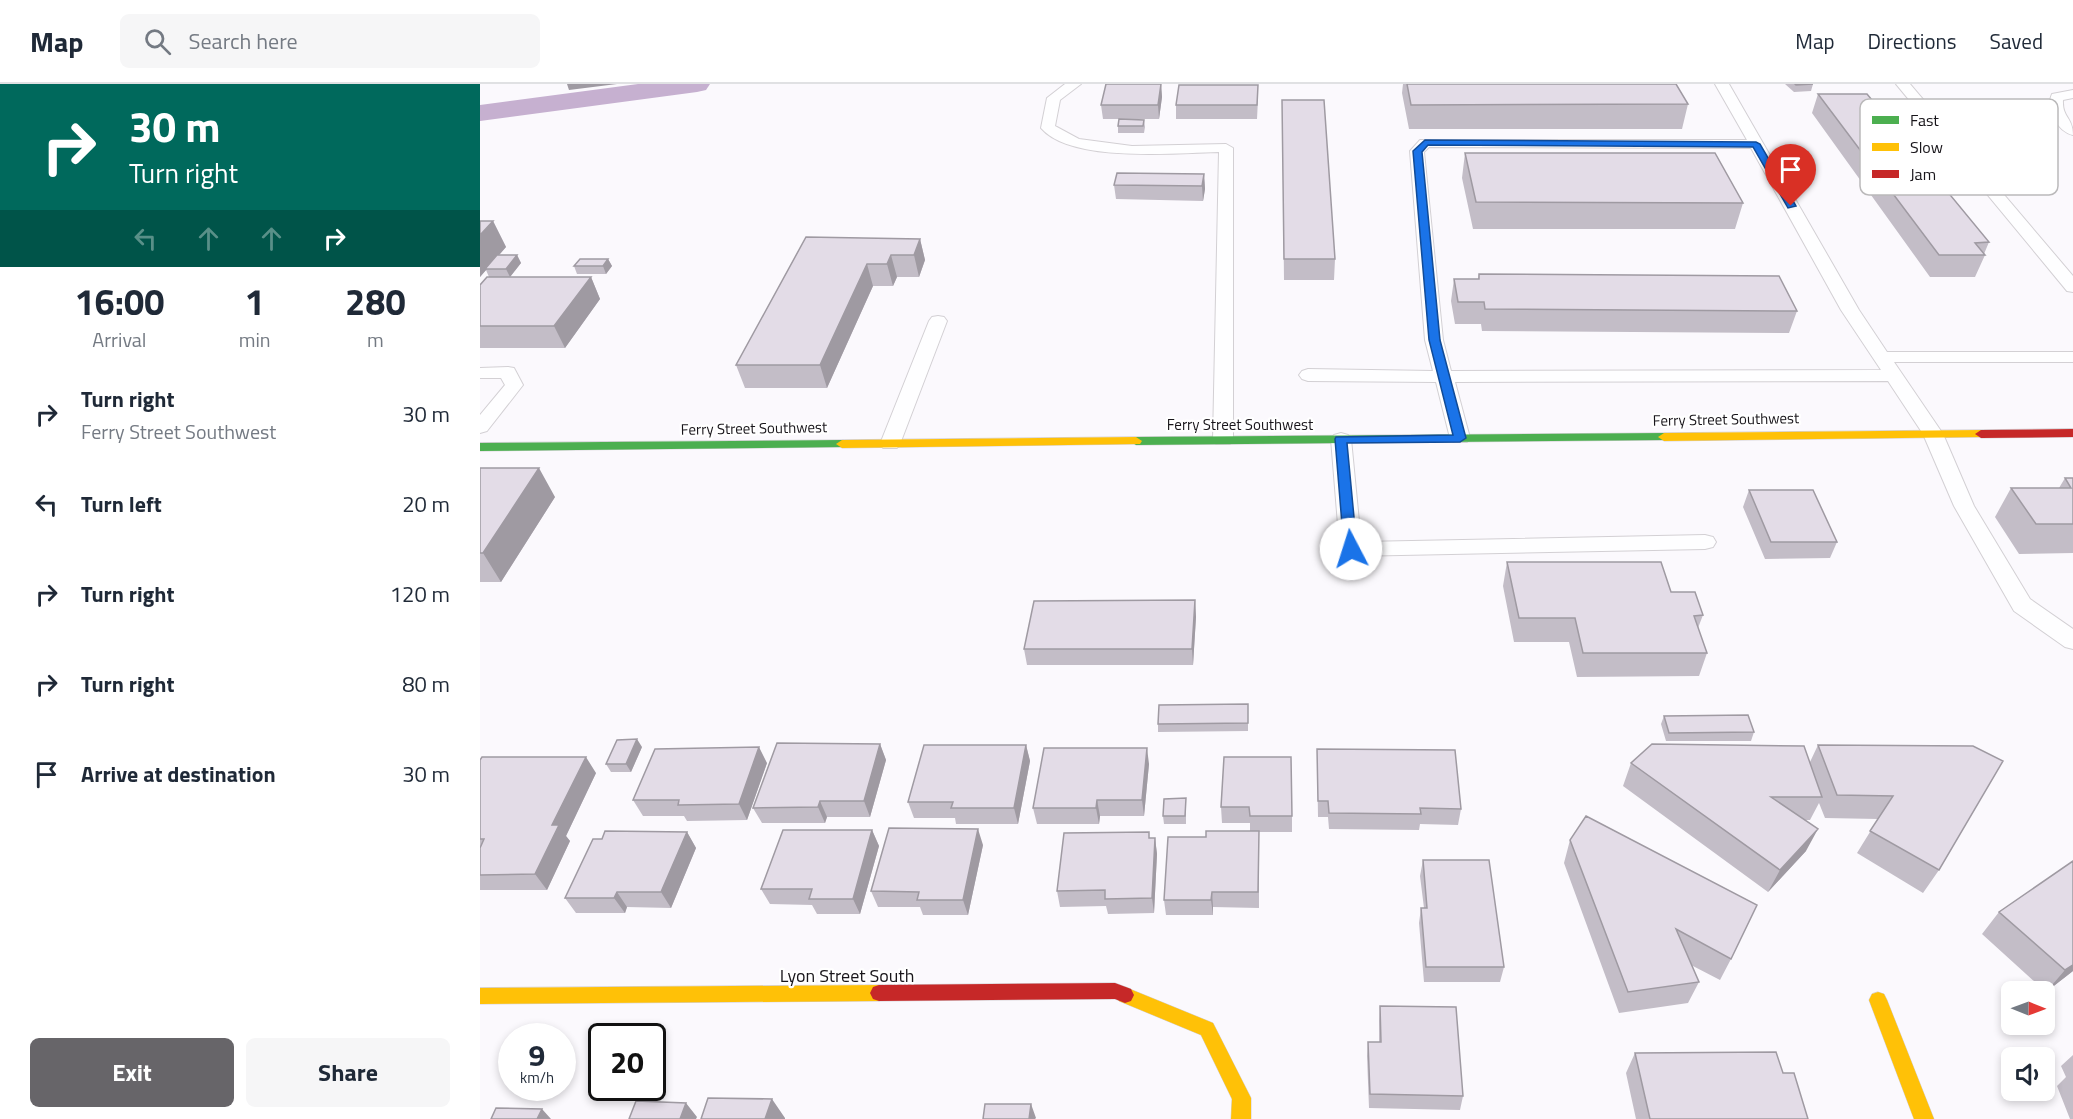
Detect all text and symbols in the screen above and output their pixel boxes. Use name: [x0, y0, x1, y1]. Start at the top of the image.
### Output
search box: [120, 14, 540, 68]
text: Map: [30, 20, 84, 63]
text: Search here: [189, 24, 298, 58]
icon: search: [141, 25, 174, 58]
text: Map: [1795, 25, 1835, 57]
text: Directions: [1868, 25, 1957, 57]
text: Saved: [1990, 25, 2043, 57]
text: 30 m: [129, 94, 221, 158]
legend: [1860, 99, 2058, 195]
icon: right: [30, 108, 108, 186]
text: Fast: [1910, 108, 1939, 132]
text: Slow: [1910, 135, 1943, 159]
pin: [1765, 144, 1816, 206]
text: Turn right: [129, 152, 238, 193]
icon: arrive: [1774, 153, 1807, 186]
text: Jam: [1910, 162, 1936, 186]
icon: left: [129, 222, 162, 255]
icon: ahead: [192, 222, 225, 255]
icon: ahead: [255, 222, 288, 255]
icon: right: [318, 222, 351, 255]
text: 16:00: [74, 274, 164, 329]
text: 1: [245, 274, 265, 329]
text: 280: [345, 274, 406, 329]
text: Arrival: [92, 324, 147, 355]
text: min: [239, 324, 271, 355]
text: m: [367, 324, 384, 355]
text: Turn right: [81, 382, 175, 416]
text: 30 m: [402, 397, 450, 431]
icon: right: [30, 398, 63, 431]
street label: Ferry Street Southwest: [1653, 406, 1800, 432]
street label: Ferry Street Southwest: [1167, 413, 1314, 436]
street label: Ferry Street Southwest: [681, 415, 828, 441]
text: Ferry Street Southwest: [81, 416, 276, 447]
text: Turn left: [81, 487, 162, 521]
text: 20 m: [402, 487, 450, 521]
icon: left: [30, 488, 63, 521]
position arrow: [1319, 517, 1383, 581]
text: Turn right: [81, 577, 175, 611]
text: 120 m: [390, 577, 450, 611]
icon: right: [30, 578, 63, 611]
text: Turn right: [81, 667, 175, 701]
text: 80 m: [402, 667, 450, 701]
icon: right: [30, 668, 63, 701]
text: Arrive at destination: [81, 757, 276, 791]
text: 30 m: [402, 757, 450, 791]
icon: arrive: [30, 758, 63, 791]
street label: Lyon Street South: [780, 962, 914, 989]
north arrow: [2001, 981, 2055, 1035]
map controls: [2001, 981, 2055, 1101]
speed limit sign: 20: [588, 1023, 666, 1101]
text: 9: [529, 1032, 545, 1078]
button: Exit: [30, 1038, 234, 1107]
button: Share: [246, 1038, 450, 1107]
button: sound: [2001, 1047, 2055, 1101]
text: km/h: [520, 1066, 554, 1089]

